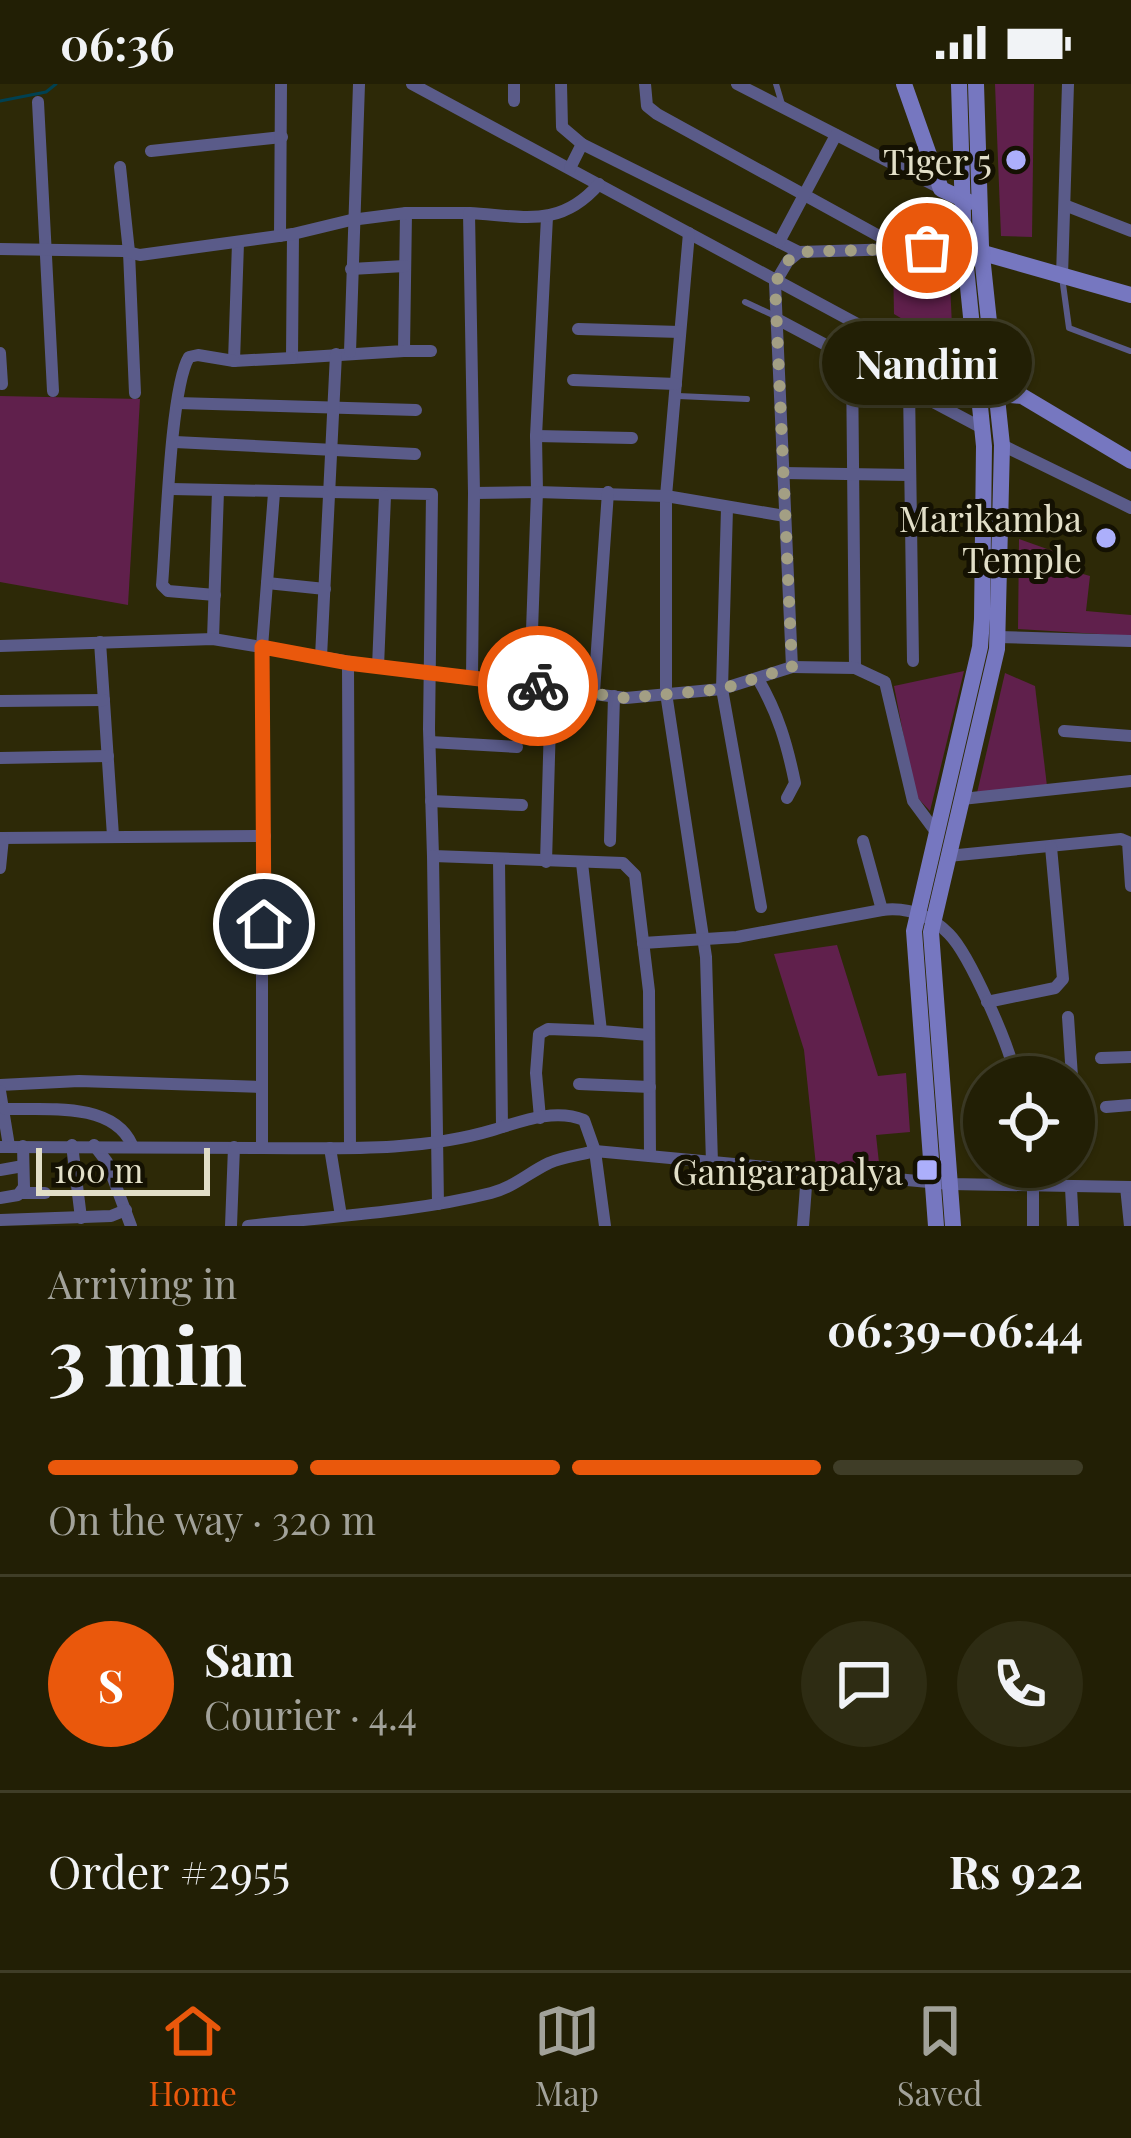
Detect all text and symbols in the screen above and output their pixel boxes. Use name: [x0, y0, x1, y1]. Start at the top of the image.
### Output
text: 06:36: [60, 12, 175, 72]
place label: Tiger 5: [883, 136, 992, 184]
marker: Tiger 5: [1003, 147, 1029, 173]
pin: [876, 197, 978, 299]
icon: bag: [894, 215, 960, 281]
callout: Nandini: [822, 320, 1032, 404]
text: Nandini: [855, 337, 999, 389]
place label: Marikamba Temple: [899, 493, 1082, 582]
marker: Marikamba Temple: [1093, 525, 1119, 551]
courier: [478, 626, 598, 746]
icon: bike: [505, 653, 571, 719]
pin: [213, 873, 315, 975]
icon: home: [231, 891, 297, 957]
map controls: [963, 1056, 1095, 1188]
button: locate: [963, 1056, 1095, 1188]
scale bar: [36, 1142, 210, 1195]
place label: Ganigarapalya: [672, 1146, 903, 1194]
text: 100 m: [54, 1147, 143, 1191]
marker: Ganigarapalya: [914, 1157, 940, 1183]
text: Arriving in: [48, 1257, 237, 1309]
text: 06:39–06:44: [827, 1298, 1083, 1358]
text: 3 min: [48, 1302, 247, 1406]
text: On the way · 320 m: [48, 1493, 376, 1545]
button: chat: [801, 1621, 927, 1747]
button: phone: [957, 1621, 1083, 1747]
text: Sam: [204, 1628, 294, 1688]
text: S: [98, 1654, 124, 1714]
text: Courier · 4.4: [204, 1688, 417, 1740]
text: Order #2955: [48, 1840, 290, 1900]
text: Rs 922: [949, 1840, 1083, 1900]
tab: Home: [148, 1998, 237, 2114]
tab: Map: [534, 1998, 600, 2114]
tab: Saved: [897, 1998, 983, 2114]

